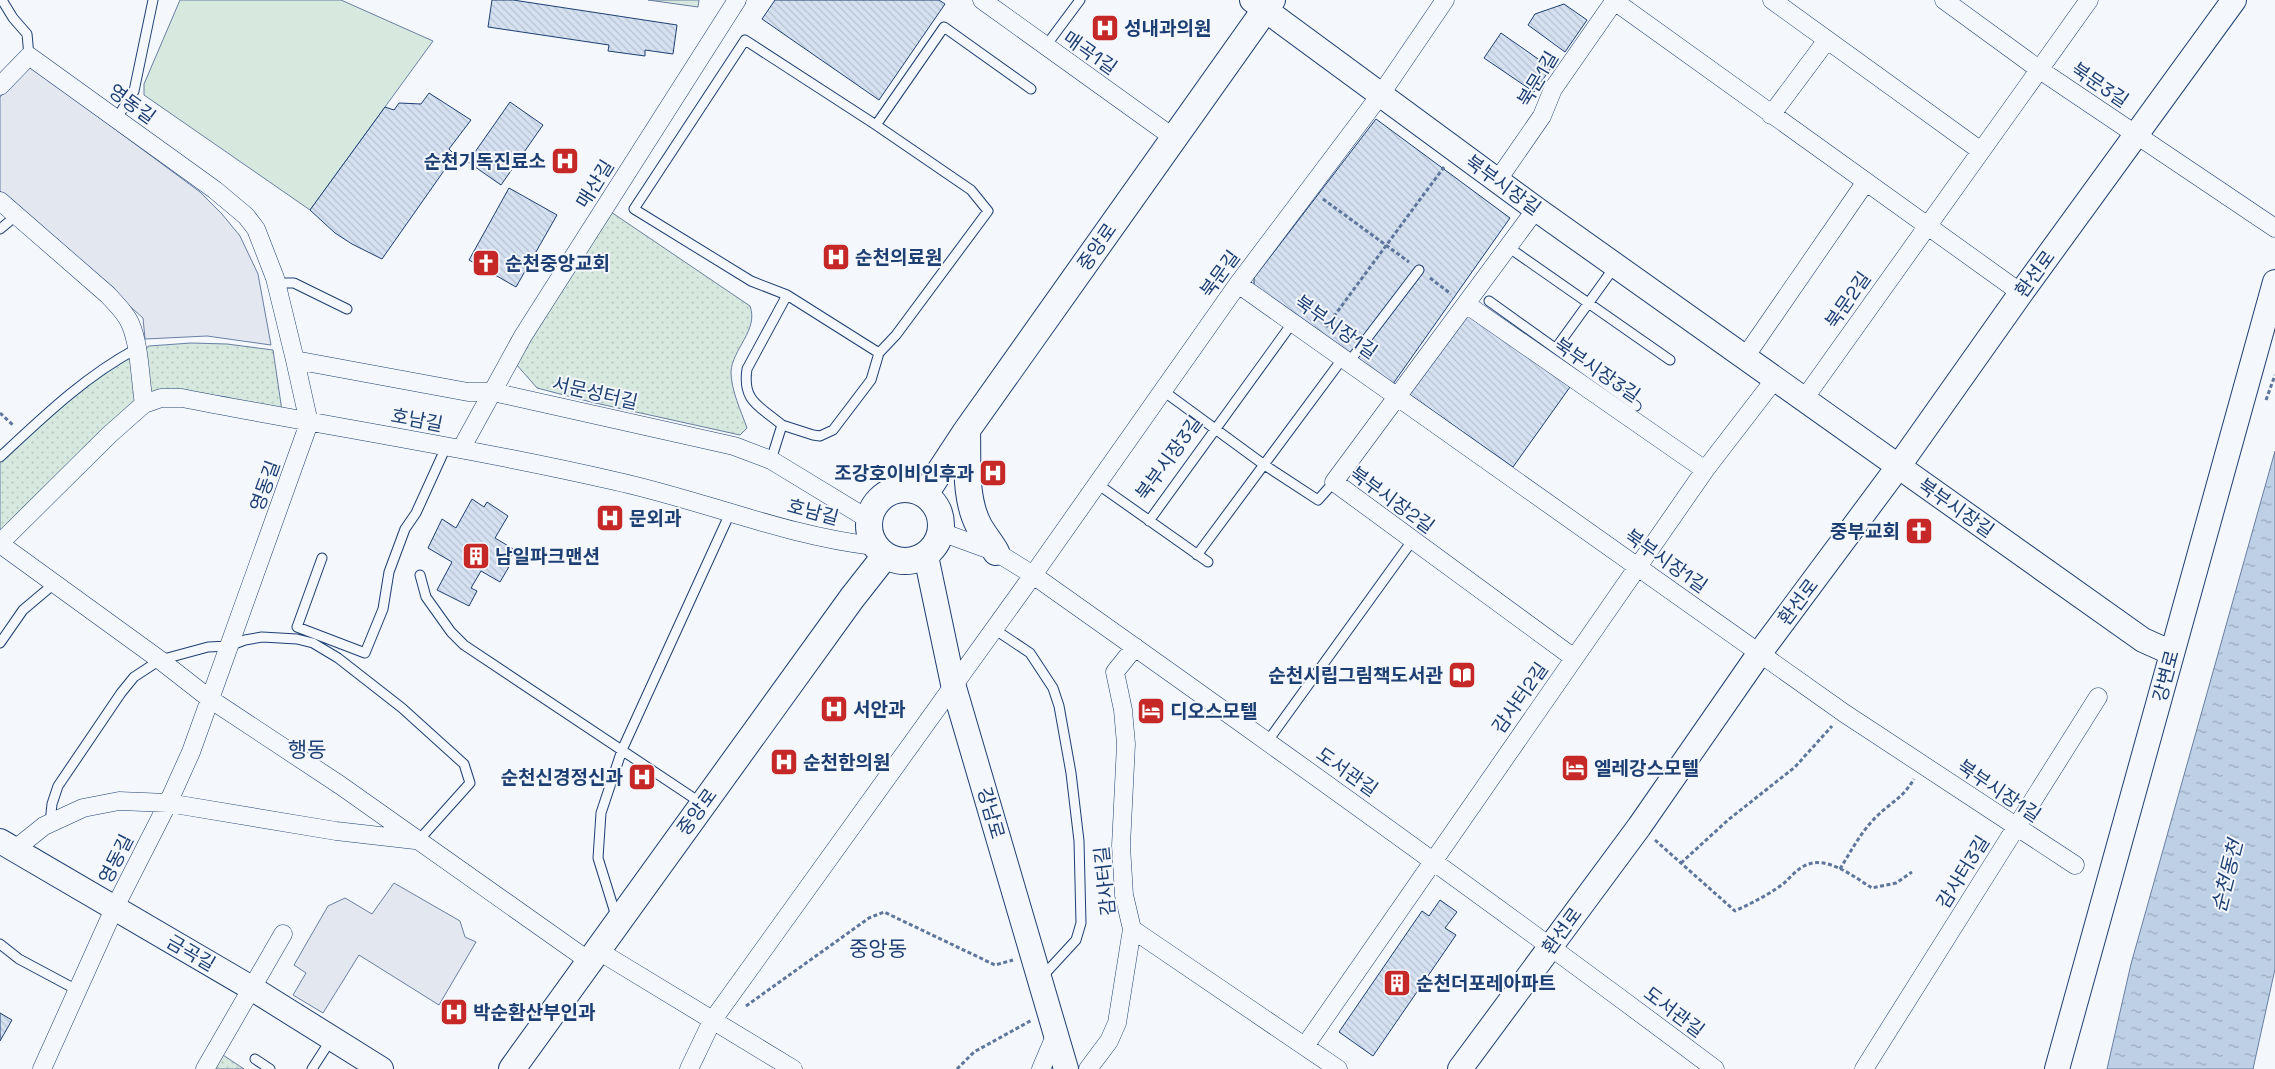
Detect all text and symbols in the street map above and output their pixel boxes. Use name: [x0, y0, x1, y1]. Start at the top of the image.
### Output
hospital icon: 성내과의원: [1090, 13, 1120, 43]
place label: 성내과의원: [1124, 16, 1211, 41]
street label: 매곡1길: [1058, 25, 1122, 81]
street label: 북문1길: [1512, 47, 1564, 111]
street label: 북문3길: [2067, 57, 2133, 113]
street label: 영동길: [103, 78, 161, 130]
hospital icon: 순천기독진료소: [550, 146, 580, 176]
place label: 순천기독진료소: [424, 149, 546, 174]
street label: 북부시장길: [1460, 149, 1546, 221]
street label: 매산길: [571, 155, 619, 213]
street label: 중앙로: [1072, 218, 1122, 276]
hospital icon: 순천의료원: [821, 242, 851, 272]
place label: 순천의료원: [855, 245, 942, 270]
street label: 북문길: [1194, 245, 1246, 303]
street label: 환선로: [2009, 245, 2061, 303]
church icon: 순천중앙교회: [471, 248, 501, 278]
place label: 순천중앙교회: [505, 251, 610, 276]
street label: 북문2길: [1819, 267, 1877, 333]
street label: 북부시장1길: [1290, 289, 1382, 365]
street label: 북부시장3길: [1549, 332, 1645, 408]
street label: 서문성터길: [550, 371, 640, 415]
street label: 호남길: [389, 403, 445, 437]
street label: 북부시장3길: [1130, 411, 1208, 505]
street label: 영동길: [244, 457, 286, 515]
hospital icon: 조강호이비인후과: [978, 458, 1008, 488]
place label: 조강호이비인후과: [834, 461, 975, 486]
street label: 북부시장2길: [1345, 461, 1439, 539]
street label: 북부시장길: [1913, 473, 1999, 543]
street label: 호남길: [784, 493, 842, 531]
hospital icon: 문외과: [595, 503, 625, 533]
place label: 문외과: [629, 506, 682, 531]
church icon: 중부교회: [1904, 516, 1934, 546]
place label: 중부교회: [1830, 519, 1900, 544]
street label: 북부시장1길: [1620, 523, 1712, 599]
building icon: 남일파크맨션: [461, 541, 491, 571]
place label: 남일파크맨션: [495, 544, 600, 569]
street label: 환선로: [1772, 574, 1824, 630]
street label: 강변로: [2147, 647, 2185, 705]
street label: 감사터2길: [1486, 657, 1554, 739]
library icon: 순천시립그림책도서관: [1447, 660, 1477, 690]
place label: 순천시립그림책도서관: [1268, 663, 1444, 688]
hospital icon: 서안과: [819, 694, 849, 724]
hotel icon: 디오스모텔: [1136, 696, 1166, 726]
place label: 서안과: [853, 697, 906, 722]
place label: 디오스모텔: [1170, 699, 1257, 724]
district label: 행동: [288, 736, 326, 763]
street label: 도서관길: [1311, 742, 1383, 802]
hospital icon: 순천한의원: [769, 747, 799, 777]
place label: 순천한의원: [803, 750, 890, 775]
hotel icon: 엘레강스모텔: [1560, 753, 1590, 783]
street label: 북부시장1길: [1952, 754, 2046, 828]
place label: 엘레강스모텔: [1594, 756, 1699, 781]
hospital icon: 순천신경정신과: [627, 762, 657, 792]
place label: 순천신경정신과: [501, 765, 624, 790]
street label: 중앙로: [671, 783, 723, 841]
street label: 강남로: [972, 784, 1010, 842]
street label: 영동길: [93, 830, 139, 888]
street label: 감사터3길: [1931, 831, 1995, 913]
water label: 순천동천: [2205, 835, 2249, 915]
street label: 감사터길: [1089, 845, 1121, 917]
street label: 환선로: [1536, 902, 1588, 960]
street label: 금곡길: [162, 929, 220, 977]
district label: 중앙동: [849, 935, 907, 962]
building icon: 순천더포레아파트: [1382, 968, 1412, 998]
place label: 순천더포레아파트: [1416, 971, 1556, 996]
street label: 도서관길: [1639, 981, 1709, 1043]
hospital icon: 박순환산부인과: [439, 997, 469, 1027]
place label: 박순환산부인과: [473, 1000, 596, 1025]

